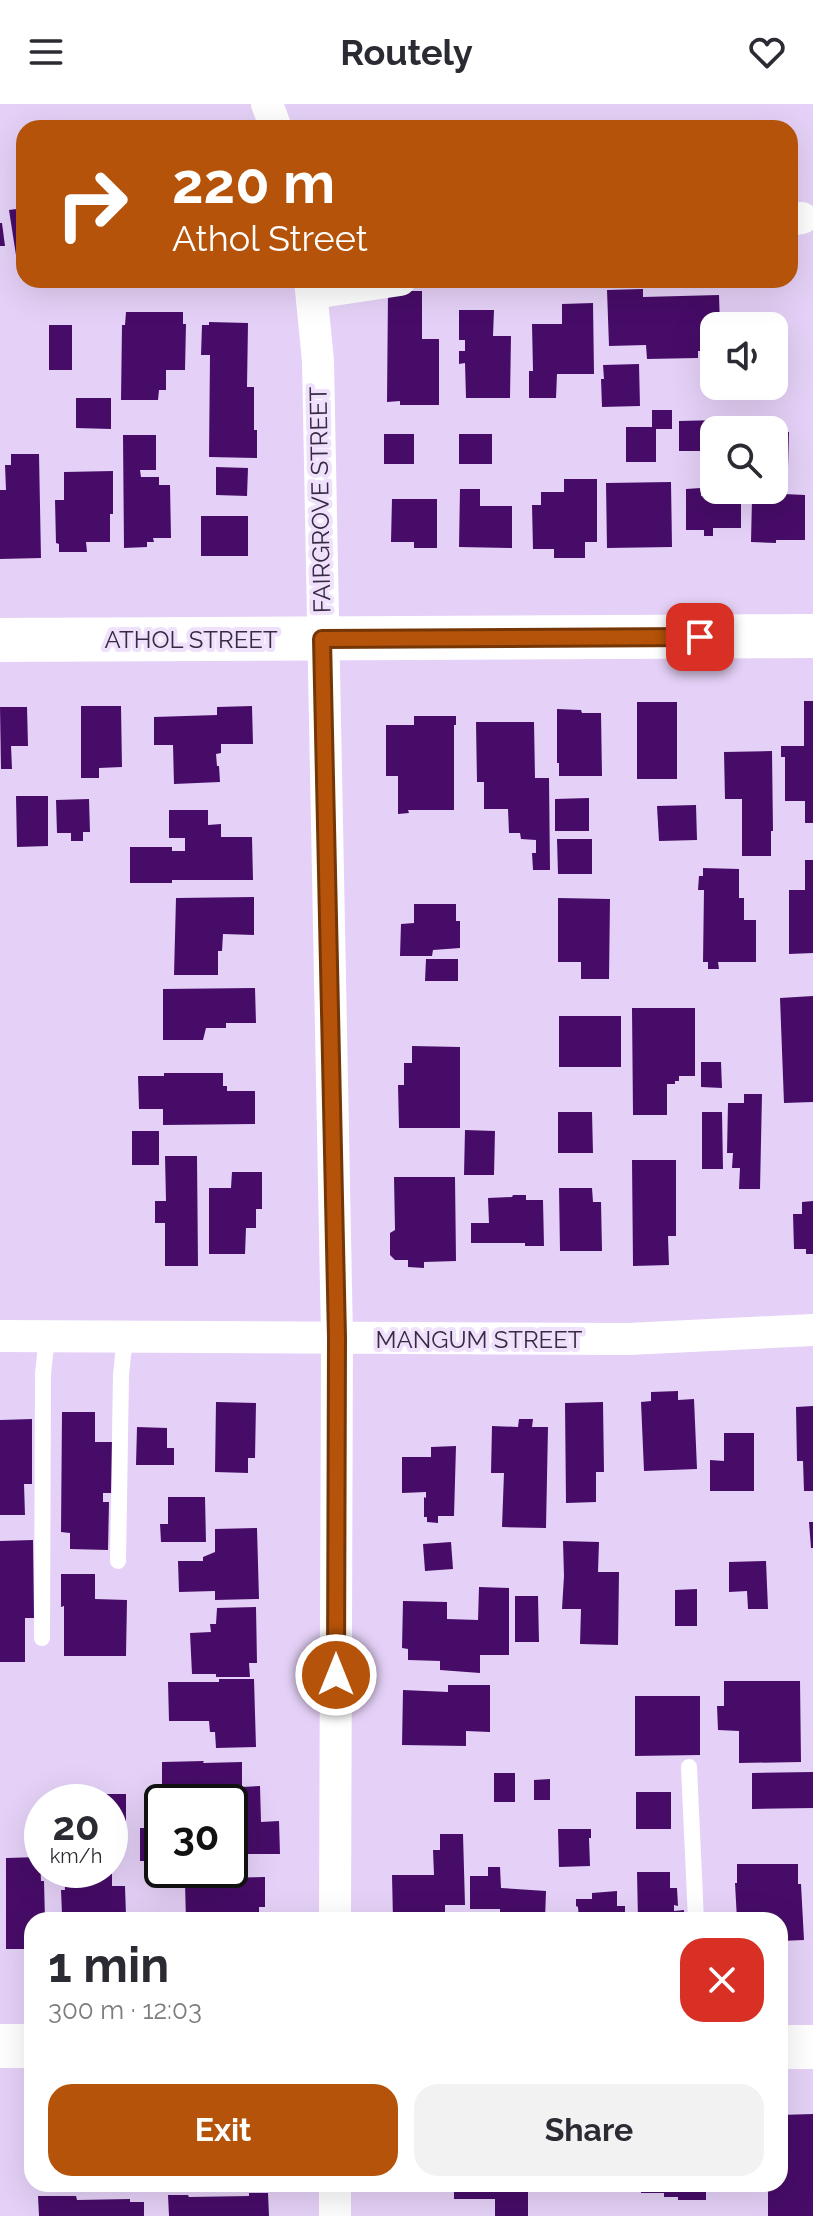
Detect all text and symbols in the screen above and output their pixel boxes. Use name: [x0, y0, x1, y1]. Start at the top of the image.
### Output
icon: menu: [24, 30, 68, 74]
icon: heart: [745, 30, 789, 74]
text: Routely: [340, 31, 473, 73]
text: 220 m: [172, 150, 335, 216]
icon: right: [40, 152, 144, 256]
text: Athol Street: [172, 217, 368, 259]
map controls: [700, 312, 788, 504]
button: sound: [700, 312, 788, 400]
street label: FAIRGROVE STREET: [304, 386, 336, 613]
button: search: [700, 416, 788, 504]
pin: [666, 603, 734, 671]
icon: arrive: [678, 615, 722, 659]
street label: ATHOL STREET: [104, 625, 278, 654]
street label: MANGUM STREET: [376, 1325, 583, 1354]
position arrow: [294, 1633, 378, 1717]
speed limit sign: 30: [144, 1784, 248, 1888]
text: 20: [52, 1802, 100, 1849]
text: km/h: [50, 1844, 102, 1868]
text: 1 min: [48, 1937, 169, 1993]
button: close: [680, 1938, 764, 2022]
text: 300 m · 12:03: [48, 1995, 202, 2025]
button: Exit: [48, 2084, 398, 2176]
button: Share: [414, 2084, 764, 2176]

